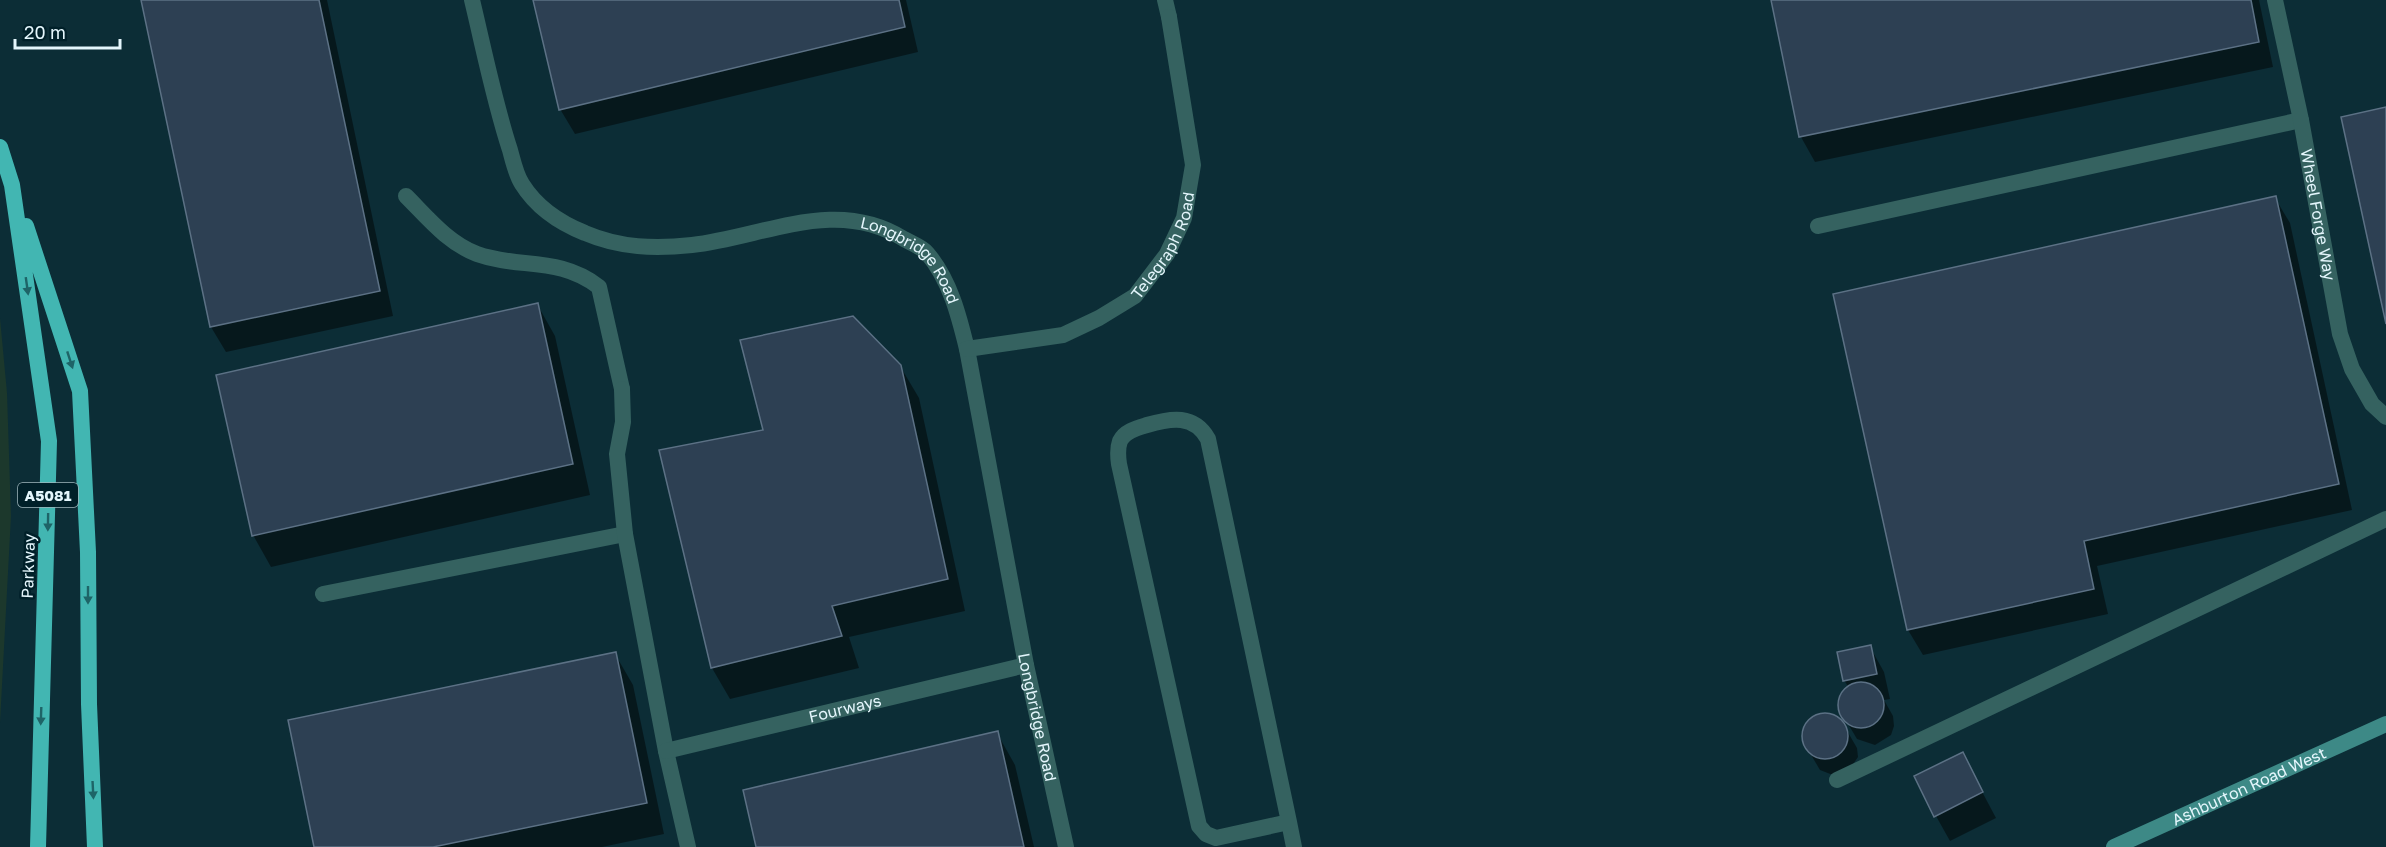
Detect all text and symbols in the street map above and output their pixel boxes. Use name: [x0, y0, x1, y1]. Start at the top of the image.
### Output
scale bar: [15, 12, 120, 50]
text: 20 m: [24, 21, 66, 43]
street label: Wheel Forge Way: [2296, 147, 2340, 282]
street label: Telegraph Road: [1126, 190, 1198, 303]
street label: Longbridge Road: [859, 212, 964, 307]
one-way arrow: [22, 277, 31, 296]
one-way arrow: [66, 351, 76, 369]
road number: A5081: [18, 483, 78, 507]
one-way arrow: [43, 512, 53, 531]
street label: Parkway: [17, 533, 39, 599]
one-way arrow: [83, 586, 93, 605]
street label: Longbridge Road: [1014, 651, 1061, 783]
street label: Fourways: [807, 690, 883, 727]
one-way arrow: [36, 707, 46, 726]
street label: Ashburton Road West: [2169, 742, 2329, 830]
one-way arrow: [88, 781, 98, 800]

